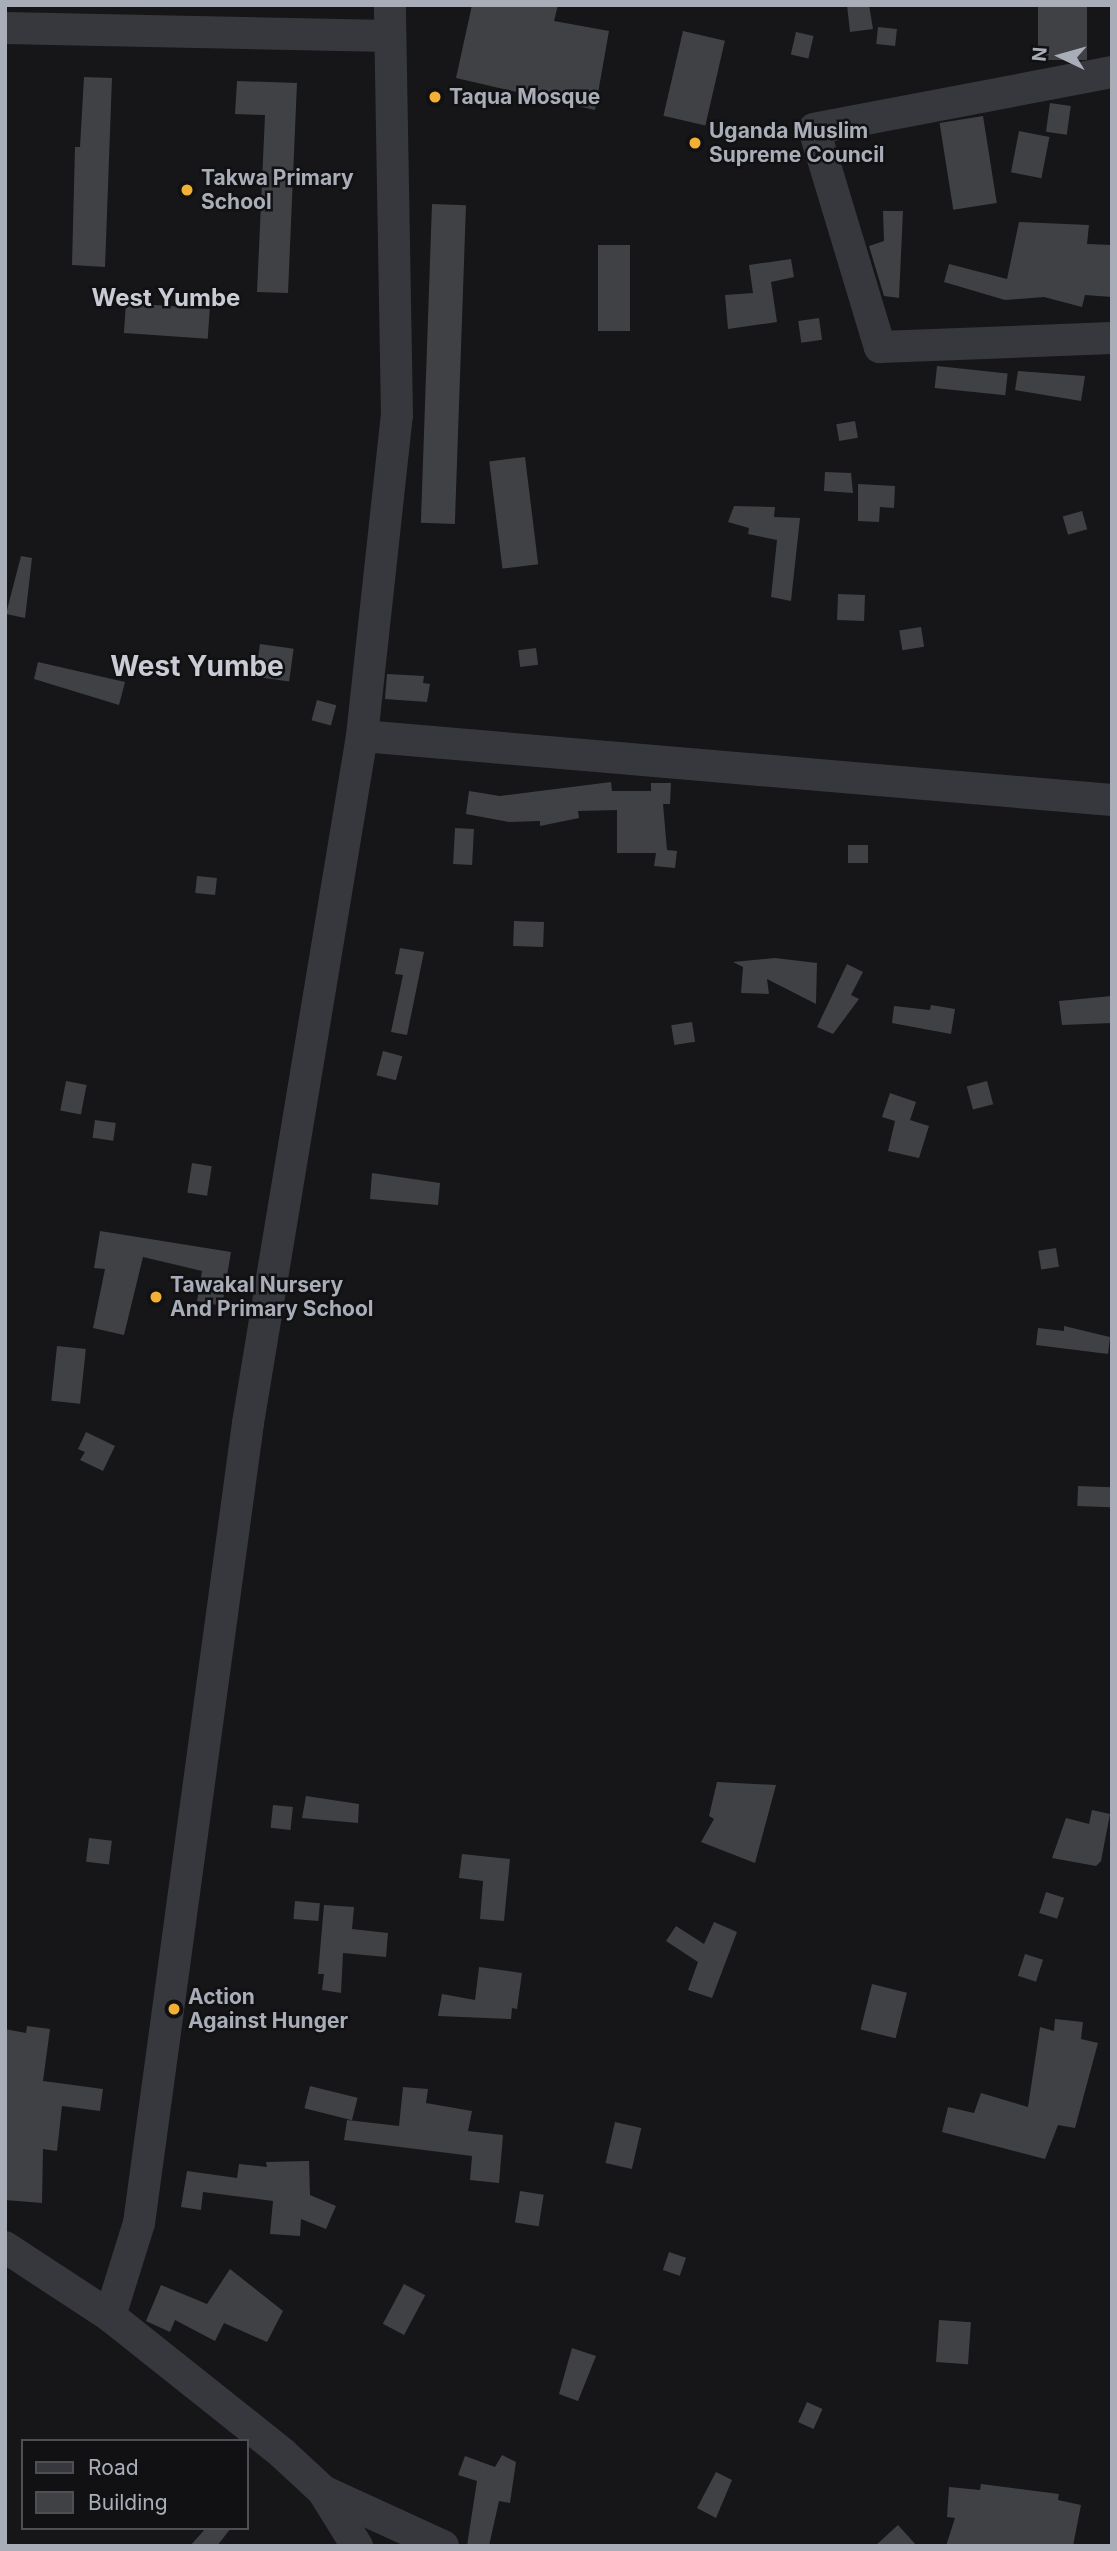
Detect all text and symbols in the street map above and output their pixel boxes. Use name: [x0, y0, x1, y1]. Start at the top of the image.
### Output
north arrow: [1026, 21, 1096, 91]
text: N: [1027, 46, 1052, 62]
place label: Taqua Mosque: [449, 84, 600, 110]
marker: Taqua Mosque: [427, 89, 443, 105]
place label: Uganda Muslim Supreme Council: [709, 118, 885, 168]
marker: Uganda Muslim Supreme Council: [687, 135, 703, 151]
place label: Takwa Primary School: [201, 165, 354, 215]
marker: Takwa Primary School: [179, 182, 195, 198]
district label: West Yumbe: [92, 284, 240, 312]
district label: West Yumbe: [110, 649, 284, 683]
place label: Tawakal Nursery And Primary School: [170, 1272, 373, 1322]
marker: Tawakal Nursery And Primary School: [148, 1289, 164, 1305]
place label: Action Against Hunger: [188, 1984, 348, 2034]
marker: Action Against Hunger: [166, 2001, 182, 2017]
legend: [21, 2439, 248, 2530]
text: Road: [88, 2455, 139, 2480]
text: Building: [88, 2490, 168, 2515]

